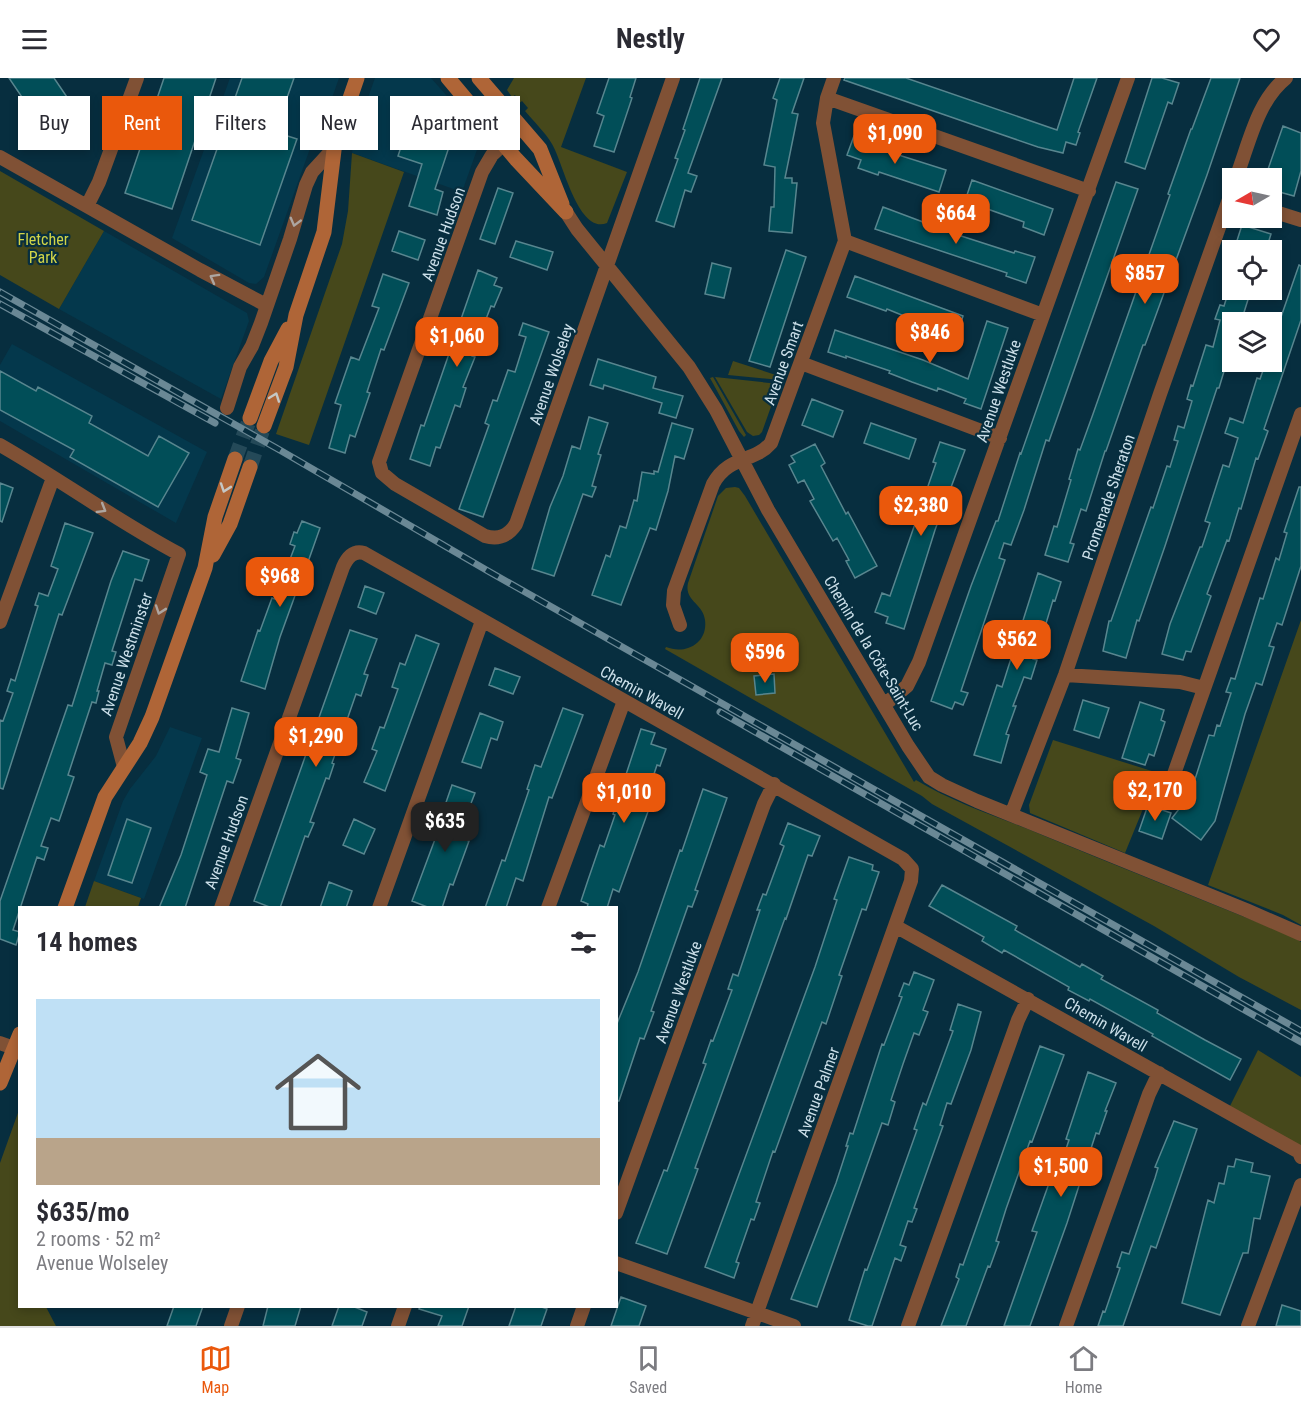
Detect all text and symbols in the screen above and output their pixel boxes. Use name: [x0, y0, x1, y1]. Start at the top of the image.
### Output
icon: menu: [18, 23, 51, 56]
text: Nestly: [616, 23, 685, 55]
icon: heart: [1250, 23, 1283, 56]
chip: Buy: [18, 96, 90, 150]
chip: Rent: [102, 96, 182, 150]
chip: Filters: [194, 96, 288, 150]
chip: New: [300, 96, 378, 150]
chip: Apartment: [390, 96, 520, 150]
pin: $1,090: [846, 114, 944, 165]
text: $1,090: [867, 121, 923, 145]
north arrow: [1222, 168, 1282, 228]
map controls: [1222, 168, 1282, 372]
street label: Avenue Hudson: [418, 185, 469, 284]
pin: $664: [920, 194, 992, 245]
text: $664: [936, 201, 976, 225]
one-way arrow: [289, 217, 302, 227]
park label: Fletcher Park: [17, 230, 69, 267]
button: locate: [1222, 240, 1282, 300]
pin: $857: [1109, 254, 1181, 305]
text: $857: [1125, 261, 1165, 285]
one-way arrow: [210, 274, 221, 285]
button: layers: [1222, 312, 1282, 372]
pin: $846: [894, 313, 966, 364]
pin: $1,060: [408, 317, 506, 368]
street label: Avenue Smart: [760, 318, 807, 408]
text: $846: [910, 320, 950, 344]
street label: Avenue Wolseley: [525, 321, 578, 427]
text: $1,060: [429, 324, 485, 348]
street label: Avenue Westluke: [972, 337, 1025, 445]
one-way arrow: [268, 392, 281, 403]
street label: Promenade Sheraton: [1078, 432, 1139, 563]
one-way arrow: [220, 482, 233, 493]
pin: $2,380: [872, 486, 970, 537]
text: $2,380: [893, 493, 949, 517]
one-way arrow: [96, 502, 106, 513]
pin: $968: [244, 557, 316, 608]
text: $968: [260, 564, 300, 588]
street label: Chemin de la Côte-Saint-Luc: [820, 572, 927, 734]
street label: Avenue Westminster: [96, 590, 157, 718]
one-way arrow: [155, 604, 167, 614]
pin: $562: [981, 620, 1053, 671]
text: $562: [997, 627, 1037, 651]
pin: $596: [729, 633, 801, 684]
text: $596: [745, 640, 785, 664]
street label: Chemin Wavell: [597, 662, 687, 723]
pin: $1,290: [267, 717, 365, 768]
text: $1,290: [288, 724, 344, 748]
pin: $2,170: [1106, 771, 1204, 822]
pin: $1,010: [575, 773, 673, 824]
text: $2,170: [1127, 778, 1183, 802]
text: $1,010: [596, 780, 652, 804]
street label: Avenue Hudson: [201, 793, 252, 892]
pin: $635: [409, 802, 481, 853]
text: $635: [425, 809, 465, 833]
icon: filters: [567, 926, 600, 959]
text: 14 homes: [36, 927, 138, 957]
street label: Avenue Westluke: [651, 939, 706, 1046]
street label: Chemin Wavell: [1061, 993, 1151, 1056]
icon: home: [264, 1038, 372, 1146]
street label: Avenue Palmer: [793, 1045, 844, 1140]
pin: $1,500: [1012, 1147, 1110, 1198]
text: $1,500: [1033, 1154, 1089, 1178]
text: $635/mo: [36, 1197, 129, 1227]
text: 2 rooms · 52 m²: [36, 1227, 161, 1251]
text: Avenue Wolseley: [36, 1251, 168, 1275]
tab: Map: [199, 1342, 232, 1397]
tab: Saved: [629, 1342, 667, 1397]
tab: Home: [1065, 1342, 1102, 1397]

